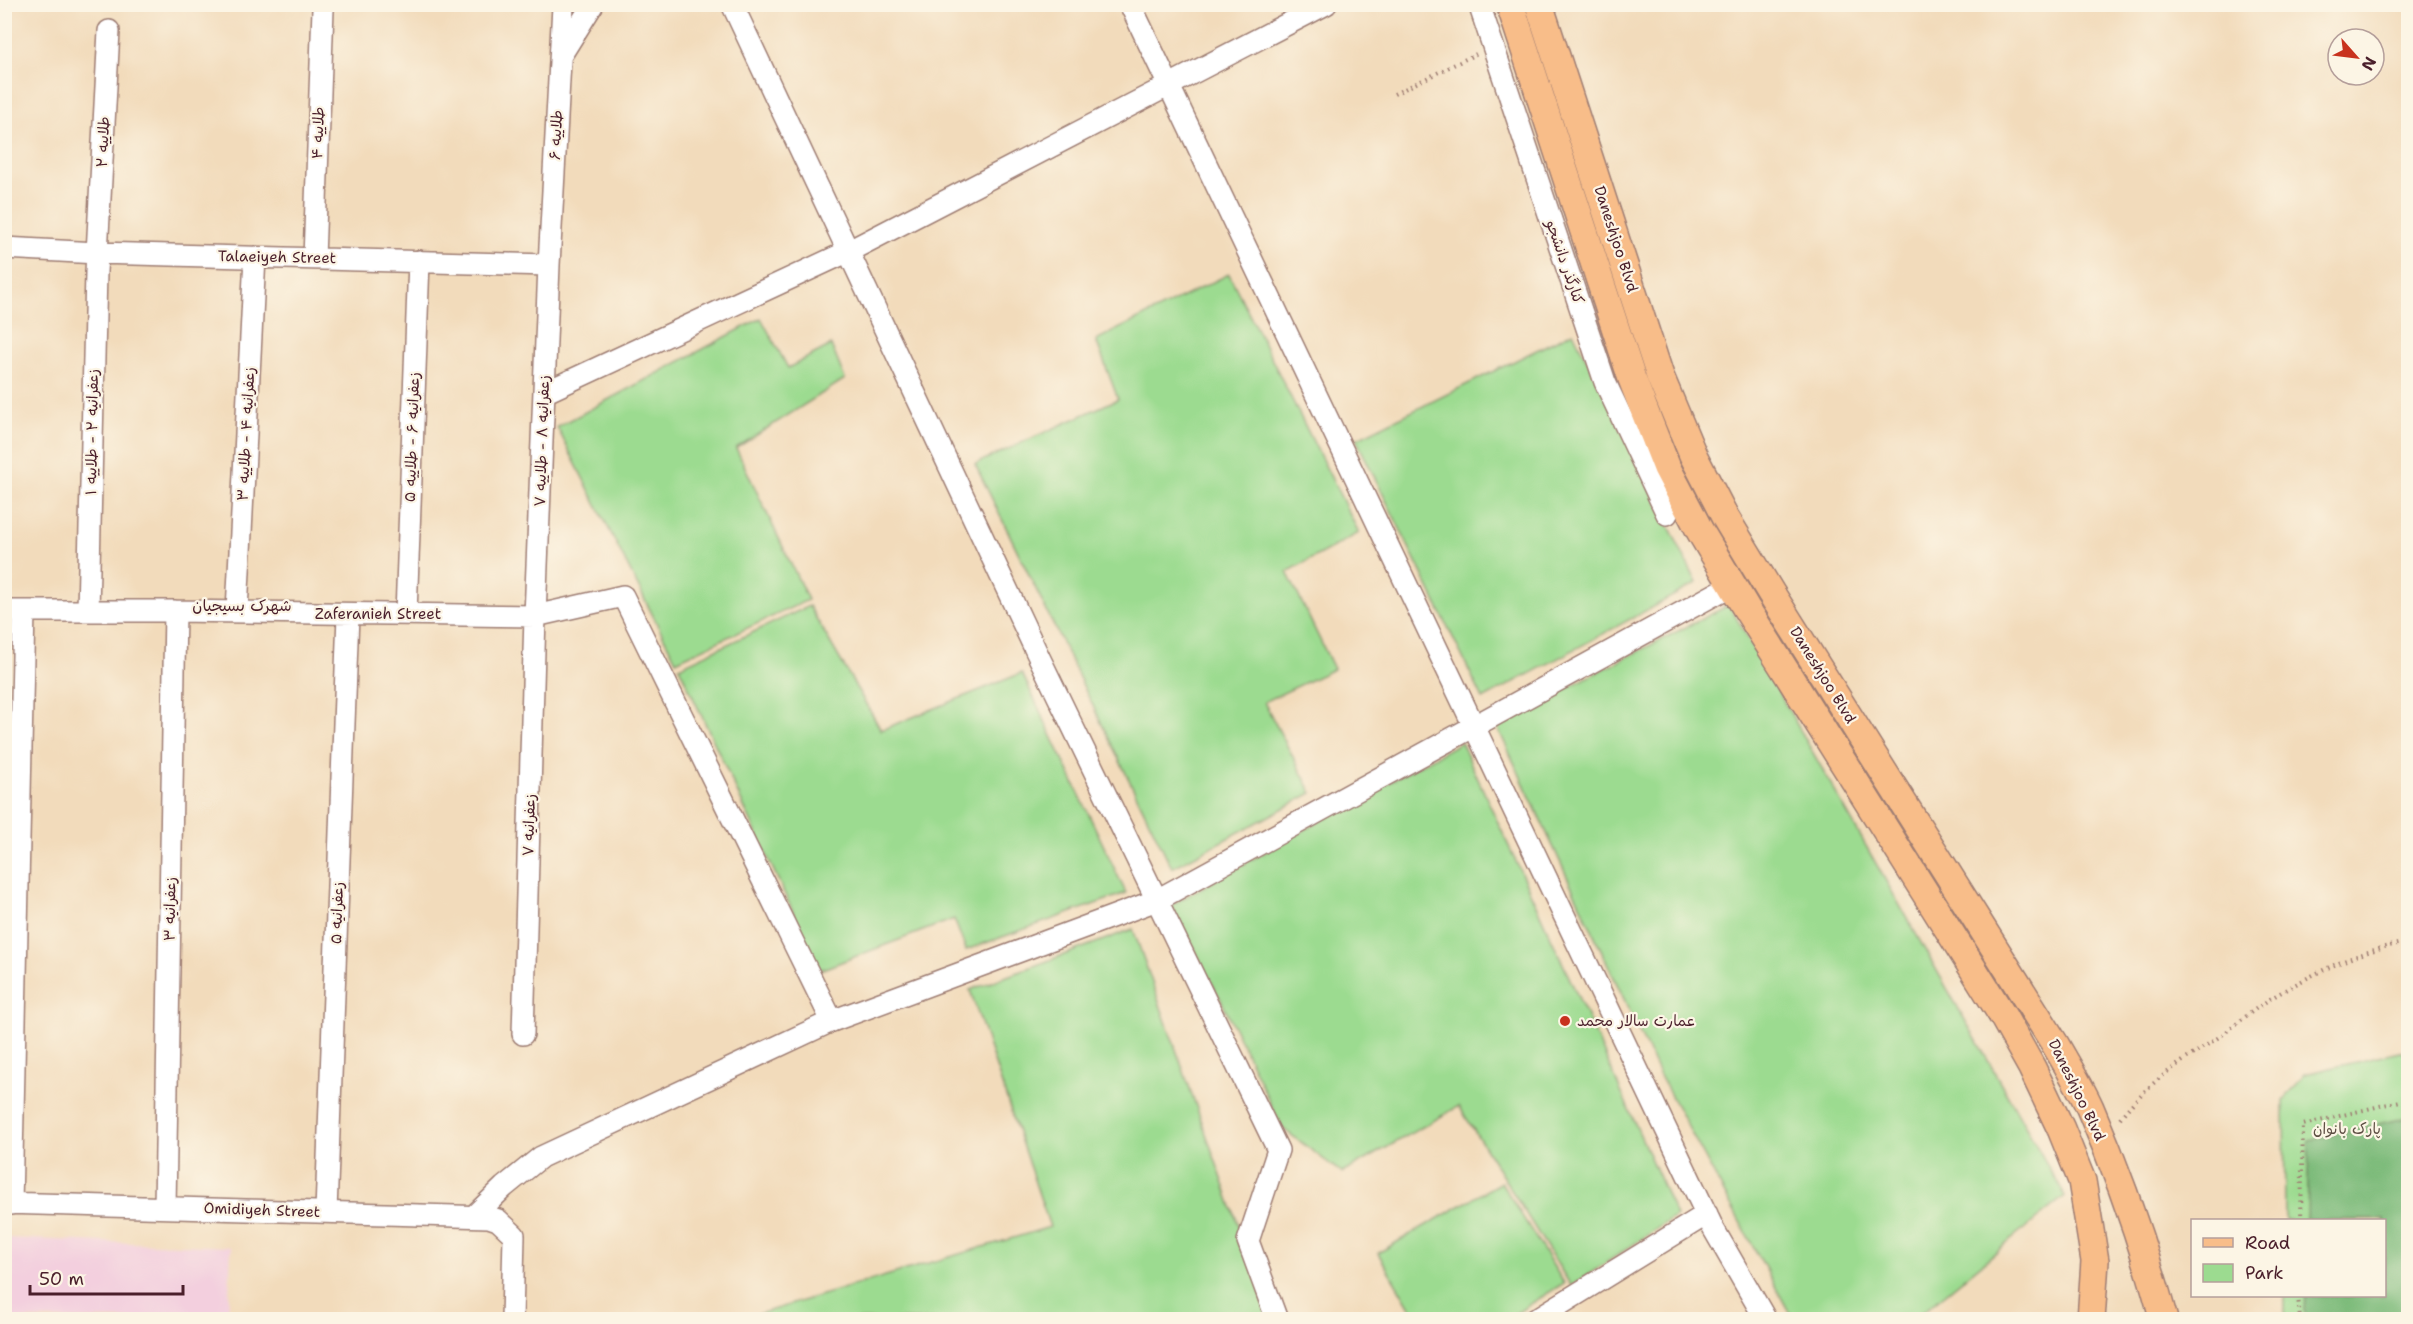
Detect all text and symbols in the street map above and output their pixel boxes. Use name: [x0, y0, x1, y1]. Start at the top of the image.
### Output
north arrow: [2326, 27, 2386, 87]
text: N: [2357, 53, 2381, 74]
street label: طلاییه ۴: [307, 106, 329, 160]
street label: طلاییه ۶: [545, 109, 567, 161]
street label: طلاییه ۲: [92, 116, 114, 168]
street label: Daneshjoo Blvd: [1589, 183, 1643, 295]
street label: کنارگذر دانشجو: [1541, 216, 1589, 307]
street label: Talaeiyeh Street: [218, 246, 336, 268]
street label: زعفرانیه ۴ - طلاییه ۳: [233, 367, 259, 501]
street label: زعفرانیه ۲ - طلاییه ۱: [81, 369, 103, 495]
street label: زعفرانیه ۶ - طلاییه ۵: [400, 372, 424, 502]
street label: زعفرانیه ۸ - طلاییه ۷: [530, 375, 554, 507]
district label: شهرک بسیجیان: [192, 595, 292, 616]
street label: Zaferanieh Street: [315, 604, 441, 624]
street label: Daneshjoo Blvd: [1785, 623, 1861, 728]
street label: زعفرانیه ۷: [518, 793, 540, 857]
street label: زعفرانیه ۳: [159, 877, 181, 941]
street label: زعفرانیه ۵: [326, 882, 348, 944]
place label: عمارت سالار محمد: [1577, 1011, 1696, 1031]
marker: عمارت سالار محمد: [1558, 1014, 1572, 1028]
street label: Daneshjoo Blvd: [2044, 1036, 2110, 1145]
park label: پارک بانوان: [2313, 1119, 2381, 1139]
street label: Omidiyeh Street: [203, 1198, 321, 1222]
legend: [2191, 1219, 2386, 1297]
text: Road: [2245, 1231, 2290, 1255]
scale bar: [30, 1258, 183, 1296]
text: Park: [2245, 1261, 2284, 1285]
text: 50 m: [39, 1267, 84, 1291]

